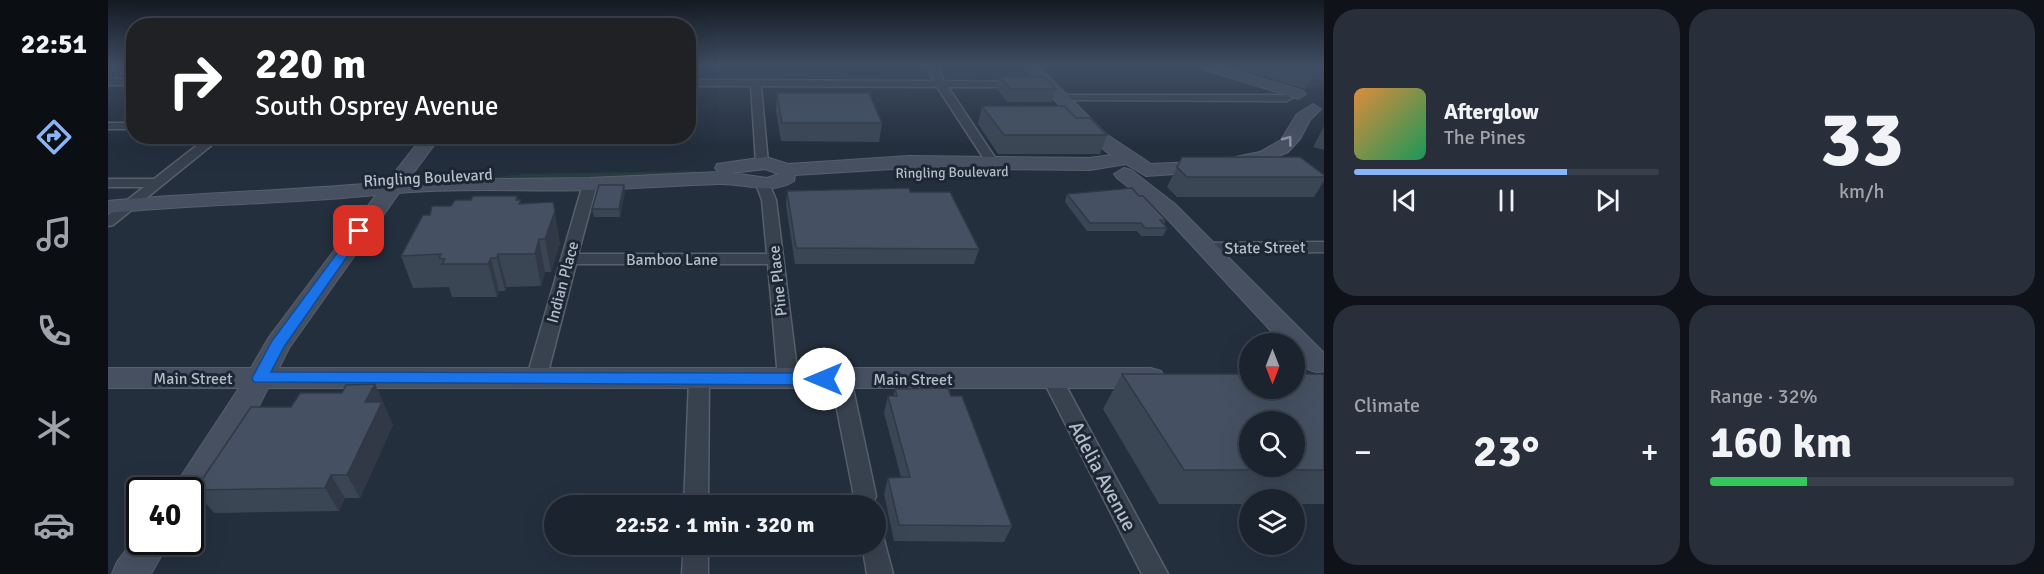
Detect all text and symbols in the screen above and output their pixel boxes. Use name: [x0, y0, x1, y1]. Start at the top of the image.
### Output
text: 22:51: [21, 28, 87, 61]
text: 220 m: [255, 39, 366, 90]
icon: right: [156, 42, 234, 120]
text: South Osprey Avenue: [255, 90, 498, 123]
text: 33: [1820, 92, 1904, 188]
text: Afterglow: [1444, 98, 1539, 125]
icon: directions: [33, 116, 75, 158]
text: The Pines: [1444, 125, 1526, 150]
one-way arrow: [1280, 136, 1291, 147]
street label: Ringling Boulevard: [895, 163, 1009, 182]
street label: Ringling Boulevard: [363, 165, 493, 191]
text: km/h: [1839, 179, 1884, 204]
icon: previous: [1388, 184, 1421, 217]
icon: pause: [1490, 184, 1523, 217]
icon: next: [1591, 184, 1624, 217]
pin: [333, 205, 384, 256]
icon: music: [33, 213, 75, 255]
icon: arrive: [342, 214, 375, 247]
street label: State Street: [1224, 237, 1306, 259]
street label: Indian Place: [542, 239, 583, 325]
street label: Pine Place: [764, 245, 792, 317]
street label: Bamboo Lane: [626, 250, 718, 270]
icon: phone: [33, 310, 75, 352]
north arrow: [1239, 333, 1305, 399]
map controls: [1239, 333, 1305, 555]
position arrow: [792, 347, 856, 411]
street label: Main Street: [153, 369, 233, 389]
street label: Main Street: [873, 370, 953, 390]
text: Range · 32%: [1710, 384, 1818, 409]
text: Climate: [1354, 393, 1420, 418]
icon: climate: [33, 407, 75, 449]
button: search: [1239, 411, 1305, 477]
text: 160 km: [1710, 415, 1852, 470]
street label: Adelia Avenue: [1063, 417, 1142, 536]
text: 23°: [1473, 424, 1540, 479]
text: −: [1354, 432, 1372, 473]
text: +: [1641, 432, 1658, 473]
speed limit sign: 40: [126, 477, 204, 555]
button: layers: [1239, 489, 1305, 555]
icon: car: [33, 504, 75, 546]
text: 22:52 · 1 min · 320 m: [615, 511, 815, 538]

